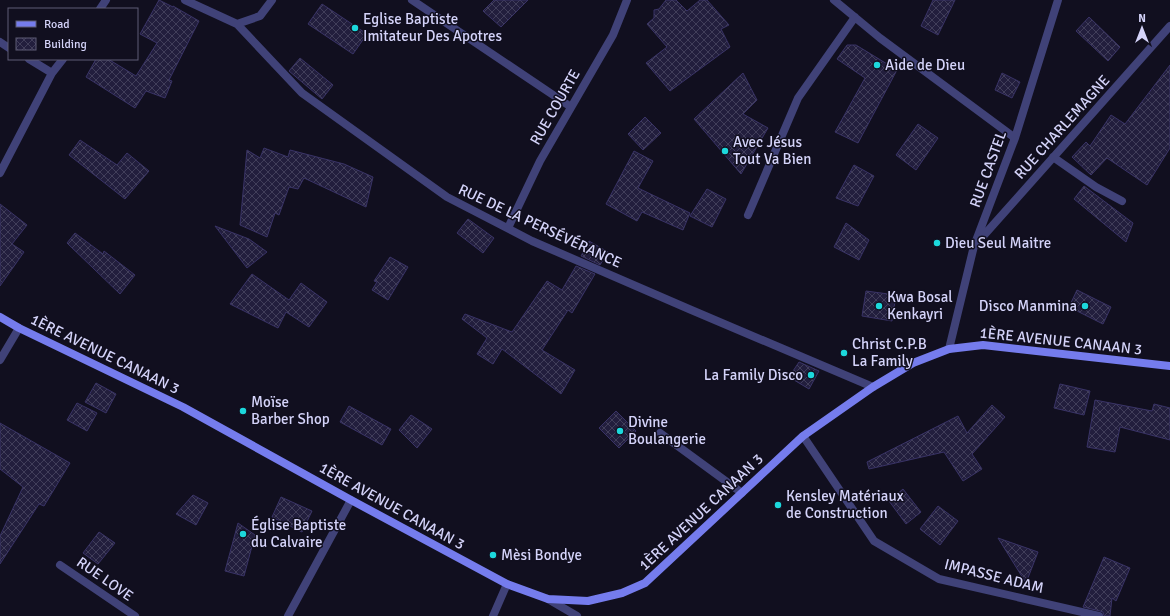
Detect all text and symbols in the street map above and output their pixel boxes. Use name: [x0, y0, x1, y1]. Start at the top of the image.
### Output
legend: [8, 8, 138, 60]
north arrow: [1122, 8, 1162, 48]
place label: Eglise Baptiste Imitateur Des Apotres: [363, 10, 503, 45]
text: N: [1138, 12, 1146, 25]
text: Road: [44, 17, 70, 32]
marker: Eglise Baptiste Imitateur Des Apotres: [350, 23, 360, 33]
text: Building: [44, 37, 87, 52]
place label: Aide de Dieu: [885, 56, 965, 74]
marker: Aide de Dieu: [872, 60, 882, 70]
street label: RUE COURTE: [526, 66, 584, 148]
street label: RUE CHARLEMAGNE: [1011, 71, 1113, 183]
street label: RUE CASTEL: [966, 128, 1010, 210]
place label: Avec Jésus Tout Va Bien: [733, 133, 811, 168]
marker: Avec Jésus Tout Va Bien: [720, 146, 730, 156]
street label: RUE DE LA PERSÉVÉRANCE: [455, 179, 625, 272]
place label: Dieu Seul Maitre: [945, 234, 1051, 252]
marker: Dieu Seul Maitre: [932, 238, 942, 248]
place label: Kwa Bosal Kenkayri: [887, 288, 953, 323]
place label: Disco Manmina: [979, 297, 1077, 315]
marker: Kwa Bosal Kenkayri: [874, 301, 884, 311]
marker: Disco Manmina: [1080, 301, 1090, 311]
street label: 1ÈRE AVENUE CANAAN 3: [28, 309, 183, 398]
street label: 1ÈRE AVENUE CANAAN 3: [979, 323, 1143, 358]
place label: Christ C.P.B La Family: [852, 335, 927, 370]
marker: Christ C.P.B La Family: [839, 348, 849, 358]
place label: La Family Disco: [704, 366, 803, 384]
marker: La Family Disco: [806, 370, 816, 380]
place label: Moïse Barber Shop: [251, 393, 330, 428]
marker: Moïse Barber Shop: [238, 406, 248, 416]
place label: Divine Boulangerie: [628, 413, 706, 448]
marker: Divine Boulangerie: [615, 426, 625, 436]
street label: 1ÈRE AVENUE CANAAN 3: [634, 449, 767, 574]
street label: 1ÈRE AVENUE CANAAN 3: [316, 458, 468, 553]
place label: Kensley Matériaux de Construction: [786, 487, 904, 522]
marker: Kensley Matériaux de Construction: [773, 500, 783, 510]
place label: Église Baptiste du Calvaire: [251, 515, 346, 551]
marker: Église Baptiste du Calvaire: [238, 529, 248, 539]
place label: Mèsi Bondye: [501, 546, 582, 564]
marker: Mèsi Bondye: [488, 550, 498, 560]
street label: RUE LOVE: [73, 553, 137, 605]
street label: IMPASSE ADAM: [942, 555, 1046, 597]

